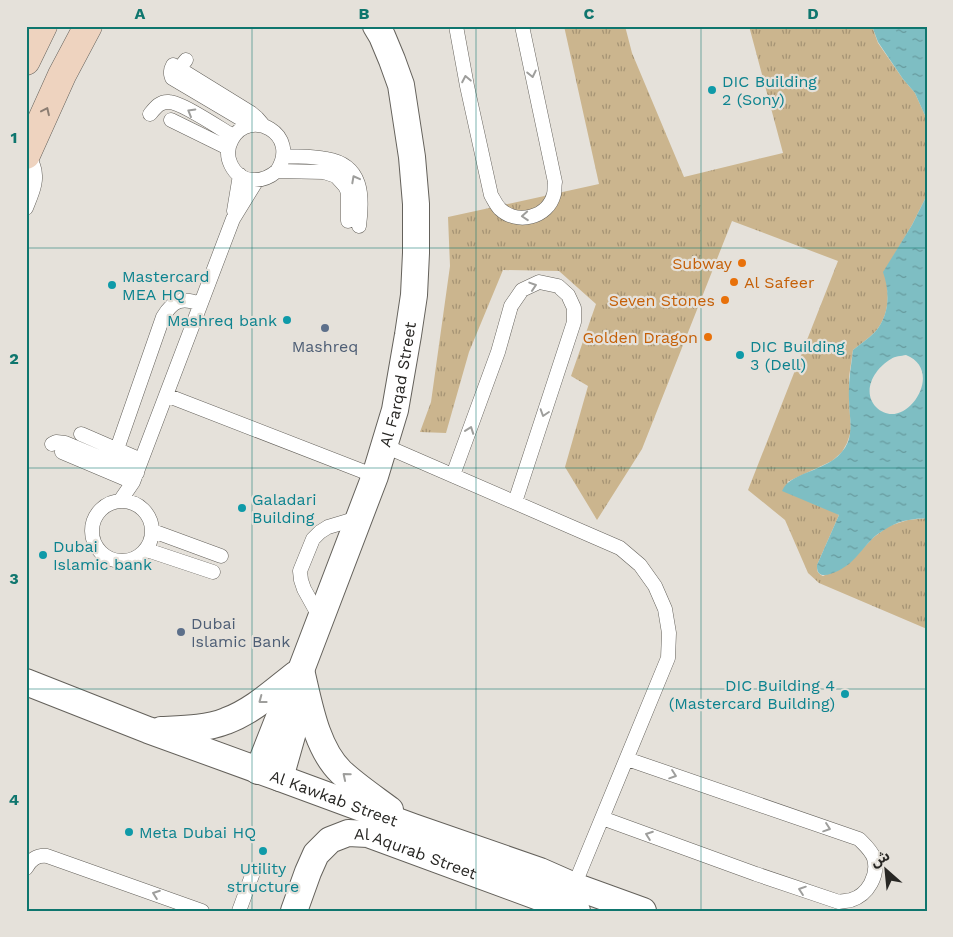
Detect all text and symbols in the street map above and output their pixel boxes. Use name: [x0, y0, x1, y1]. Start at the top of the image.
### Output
text: A: [135, 4, 146, 23]
text: B: [359, 4, 370, 23]
text: C: [584, 4, 595, 23]
text: D: [807, 4, 819, 23]
one-way arrow: [526, 70, 537, 78]
place label: DIC Building 2 (Sony): [722, 72, 817, 109]
one-way arrow: [461, 75, 472, 84]
marker: DIC Building 2 (Sony): [706, 84, 718, 96]
one-way arrow: [40, 107, 50, 116]
one-way arrow: [188, 108, 197, 118]
text: 1: [11, 128, 17, 147]
one-way arrow: [351, 175, 361, 184]
one-way arrow: [520, 211, 528, 222]
place label: Subway: [672, 254, 733, 273]
marker: Subway: [736, 257, 748, 269]
place label: Mastercard MEA HQ: [122, 267, 210, 304]
place label: Al Safeer: [744, 273, 815, 292]
marker: Al Safeer: [728, 276, 740, 288]
marker: Mastercard MEA HQ: [106, 279, 118, 291]
one-way arrow: [529, 281, 537, 291]
place label: Seven Stones: [609, 291, 715, 310]
marker: Seven Stones: [719, 294, 731, 306]
place label: Mashreq bank: [167, 311, 277, 330]
marker: Mashreq bank: [281, 314, 293, 326]
street label: Al Farqad Street: [375, 320, 419, 449]
marker: Mashreq: [319, 322, 331, 334]
place label: Golden Dragon: [582, 328, 698, 347]
marker: Golden Dragon: [702, 331, 714, 343]
place label: Mashreq: [292, 337, 358, 356]
place label: DIC Building 3 (Dell): [750, 337, 845, 374]
text: 2: [9, 349, 19, 368]
marker: DIC Building 3 (Dell): [734, 349, 746, 361]
one-way arrow: [540, 408, 550, 416]
one-way arrow: [464, 426, 474, 434]
place label: Galadari Building: [252, 490, 316, 527]
marker: Galadari Building: [236, 502, 248, 514]
place label: Dubai Islamic bank: [53, 537, 152, 574]
marker: Dubai Islamic bank: [37, 549, 49, 561]
text: 3: [9, 569, 19, 588]
place label: Dubai Islamic Bank: [191, 614, 290, 651]
marker: Dubai Islamic Bank: [175, 626, 187, 638]
place label: DIC Building 4 (Mastercard Building): [669, 676, 835, 713]
marker: DIC Building 4 (Mastercard Building): [839, 688, 851, 700]
one-way arrow: [258, 694, 268, 703]
street label: Al Kawkab Street: [267, 766, 401, 830]
one-way arrow: [668, 769, 677, 779]
one-way arrow: [343, 773, 352, 782]
text: 4: [9, 790, 19, 809]
one-way arrow: [822, 822, 830, 832]
place label: Meta Dubai HQ: [139, 823, 256, 842]
street label: Al Aqurab Street: [354, 824, 480, 883]
marker: Meta Dubai HQ: [123, 826, 135, 838]
one-way arrow: [645, 831, 654, 841]
north arrow: [860, 844, 910, 894]
marker: Utility structure: [257, 845, 269, 857]
text: ش: [868, 847, 892, 870]
place label: Utility structure: [227, 859, 299, 896]
one-way arrow: [798, 886, 807, 896]
one-way arrow: [152, 890, 161, 900]

